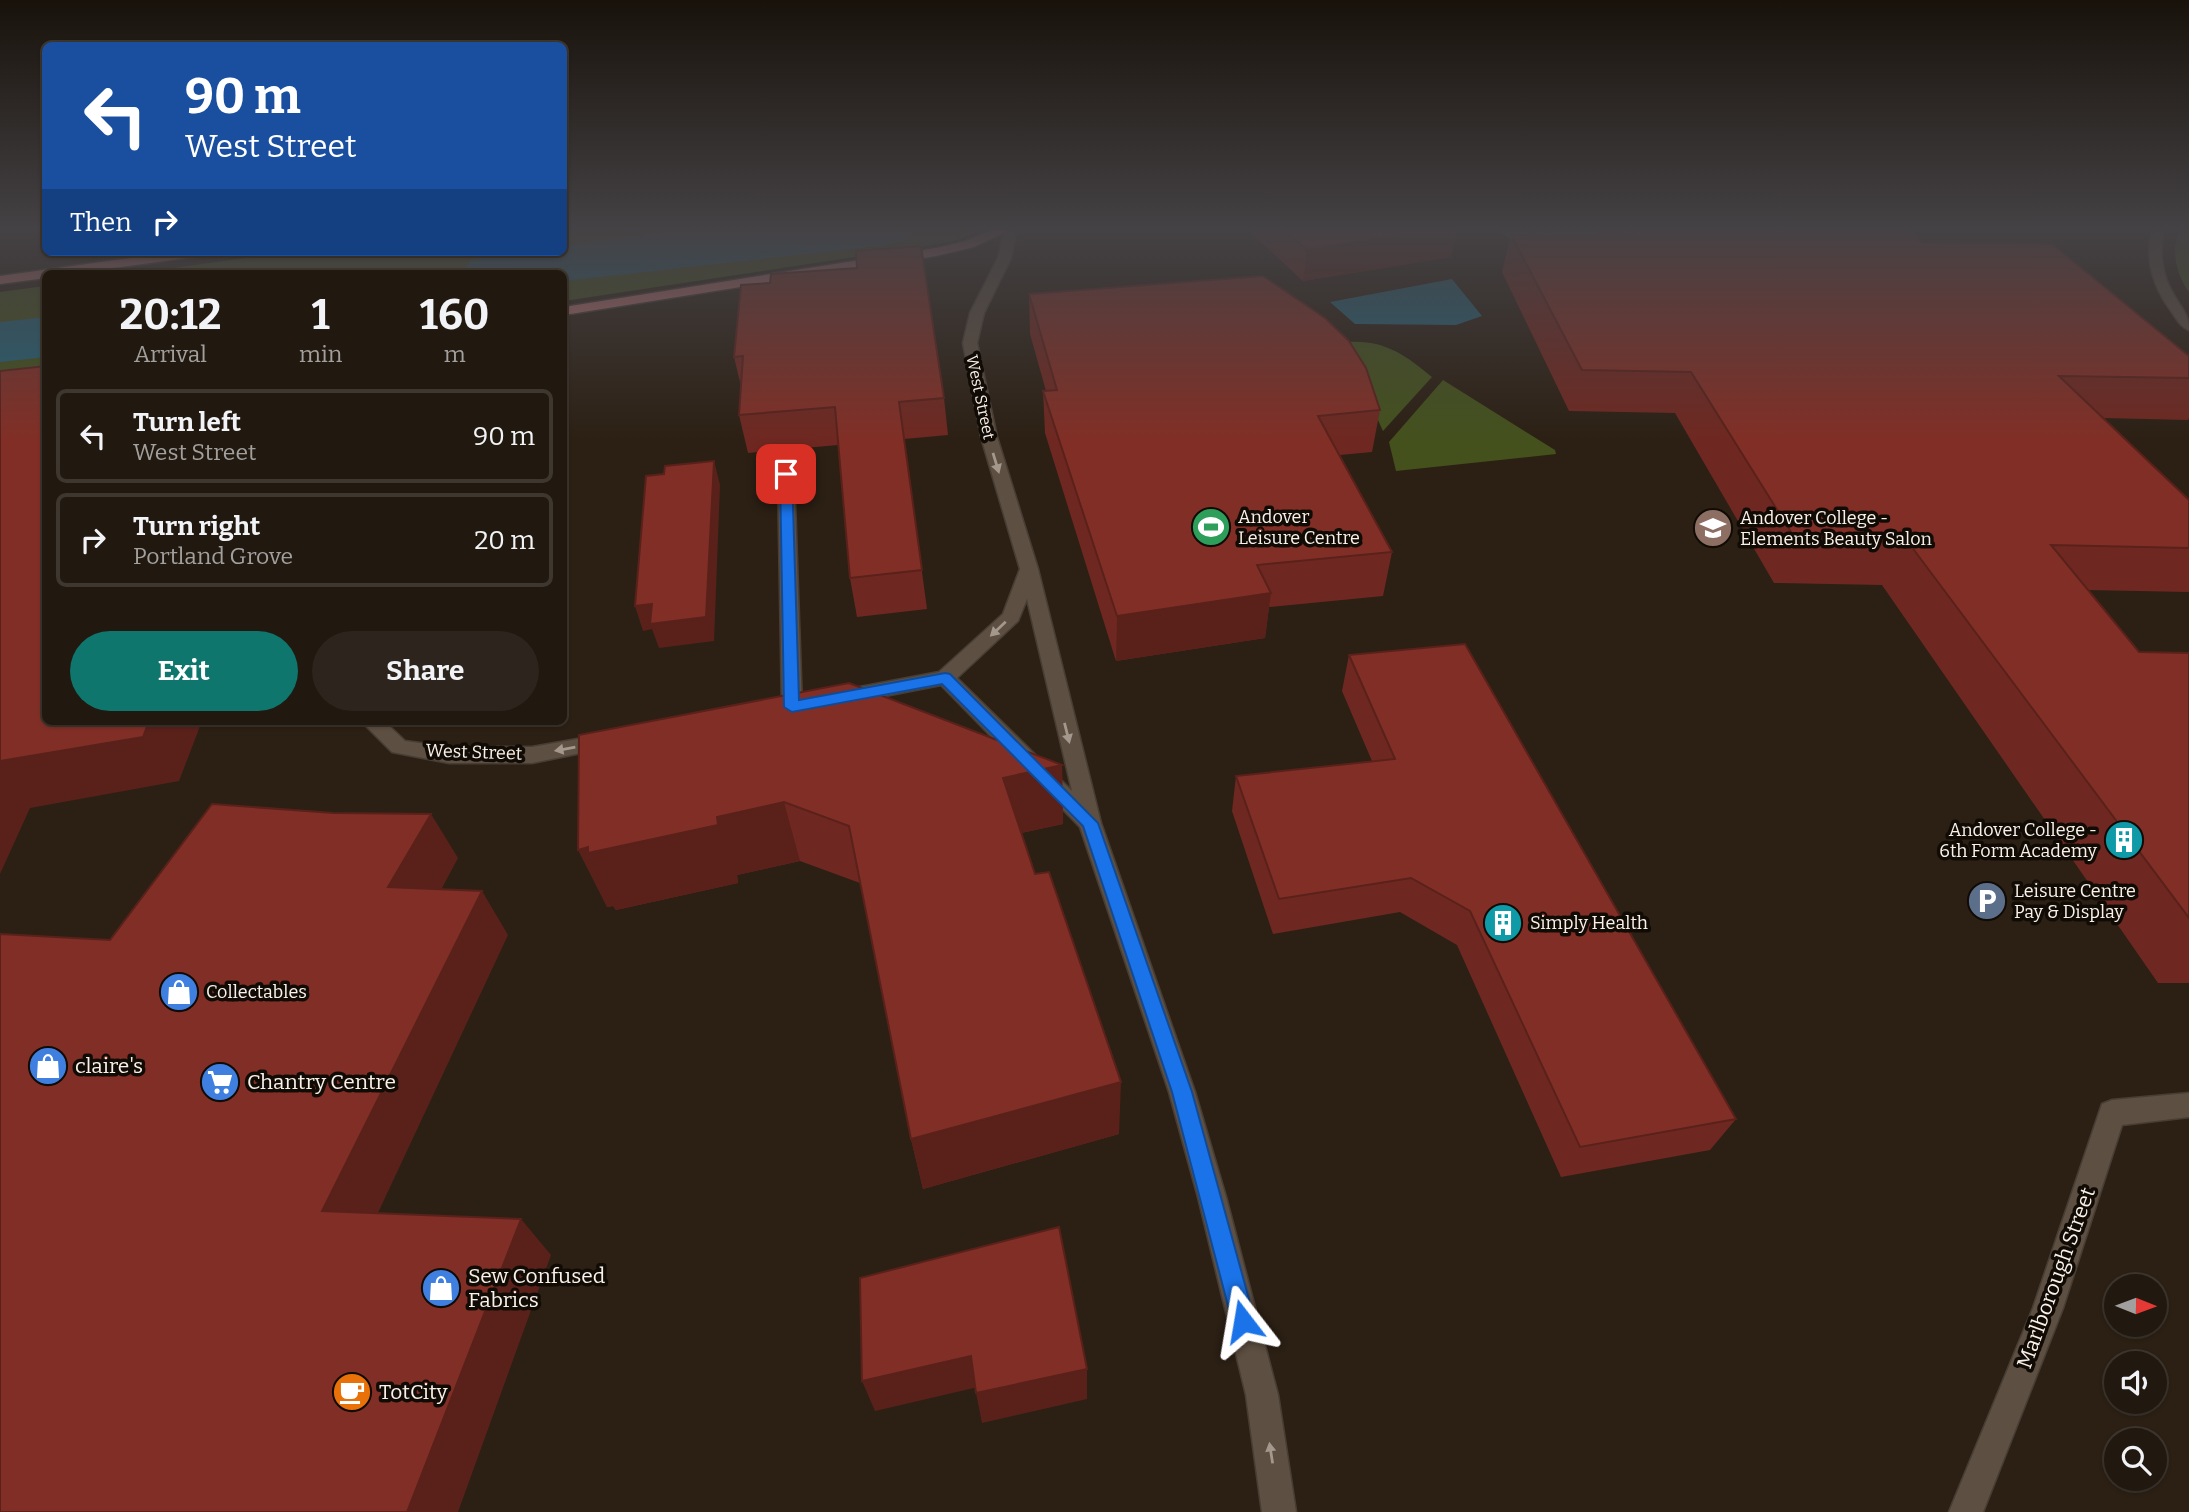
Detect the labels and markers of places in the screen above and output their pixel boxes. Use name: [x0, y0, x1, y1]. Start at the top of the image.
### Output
pin: [756, 444, 816, 504]
sports icon: Andover Leisure Centre: [1190, 506, 1232, 548]
place label: Andover Leisure Centre: [1238, 506, 1360, 549]
school or university icon: Andover College - Elements Beauty Salon: [1692, 507, 1734, 549]
place label: Andover College - Elements Beauty Salon: [1740, 507, 1933, 550]
place label: Andover College - 6th Form Academy: [1939, 819, 2097, 862]
building icon: Andover College - 6th Form Academy: [2103, 819, 2145, 861]
parking icon: Leisure Centre Pay & Display: [1966, 880, 2008, 922]
place label: Leisure Centre Pay & Display: [2014, 880, 2136, 923]
building icon: Simply Health: [1482, 902, 1524, 944]
place label: Simply Health: [1530, 912, 1648, 934]
shop icon: Collectables: [158, 971, 200, 1013]
place label: Collectables: [206, 981, 307, 1003]
shop icon: claire's: [27, 1045, 69, 1087]
place label: claire's: [75, 1053, 143, 1079]
supermarket icon: Chantry Centre: [199, 1061, 241, 1103]
place label: Chantry Centre: [247, 1069, 396, 1095]
place label: Sew Confused Fabrics: [468, 1263, 605, 1313]
shop icon: Sew Confused Fabrics: [420, 1267, 462, 1309]
cafe icon: TotCity: [331, 1371, 373, 1413]
place label: TotCity: [379, 1379, 448, 1405]

